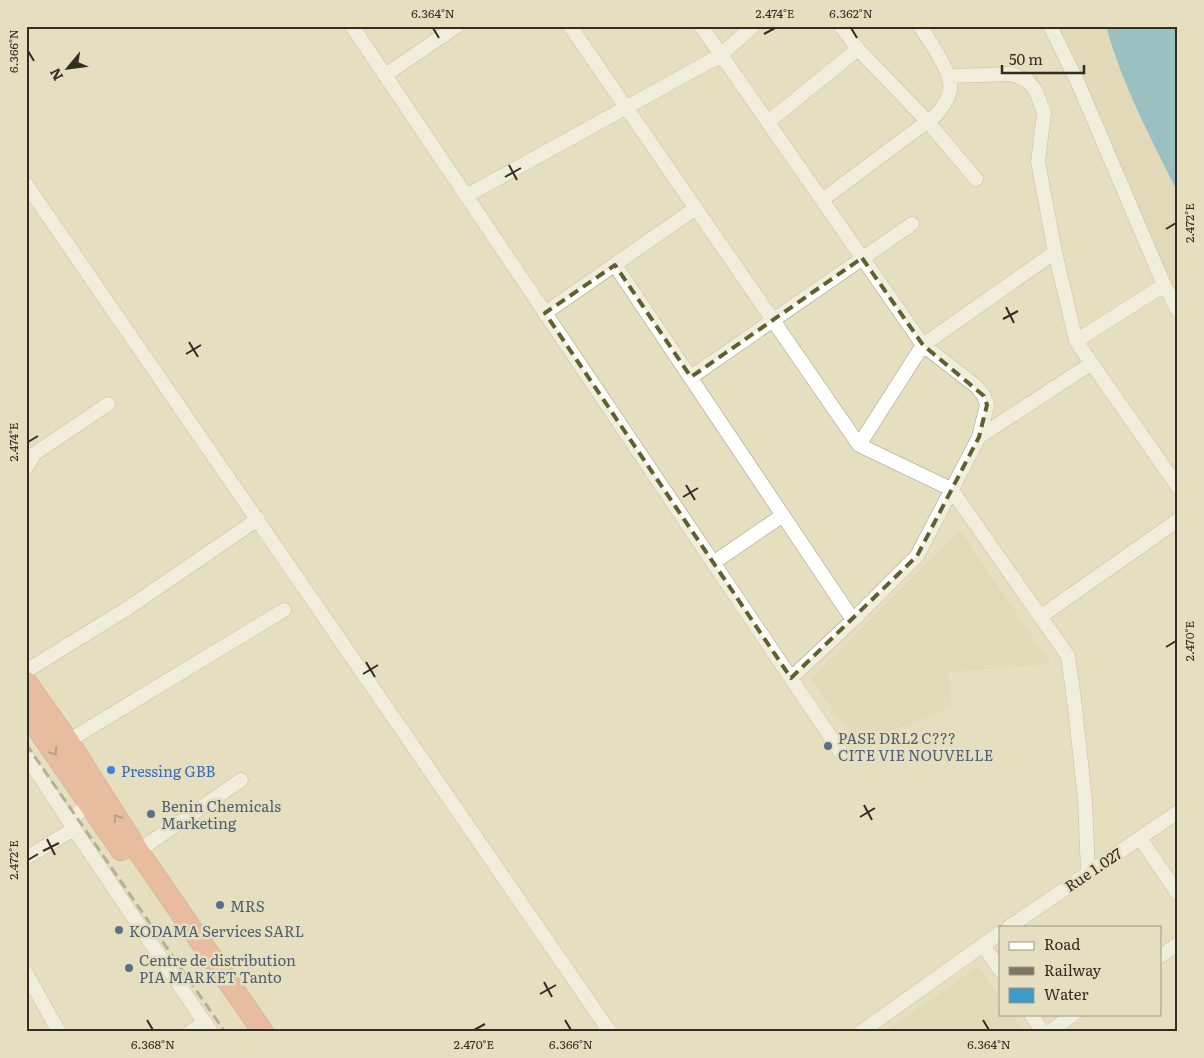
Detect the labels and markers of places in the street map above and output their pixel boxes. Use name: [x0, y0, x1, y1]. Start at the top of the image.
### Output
place label: PASE DRL2 C??? CITE VIE NOUVELLE: [838, 726, 993, 766]
marker: PASE DRL2 C??? CITE VIE NOUVELLE: [822, 740, 834, 752]
place label: Pressing GBB: [121, 759, 216, 782]
marker: Pressing GBB: [105, 764, 117, 776]
place label: Benin Chemicals Marketing: [161, 794, 281, 834]
marker: Benin Chemicals Marketing: [145, 808, 157, 820]
place label: MRS: [230, 894, 265, 917]
marker: MRS: [214, 899, 226, 911]
place label: KODAMA Services SARL: [129, 919, 304, 942]
marker: KODAMA Services SARL: [113, 924, 125, 936]
place label: Centre de distribution PIA MARKET Tanto: [139, 948, 296, 988]
marker: Centre de distribution PIA MARKET Tanto: [123, 962, 135, 974]

